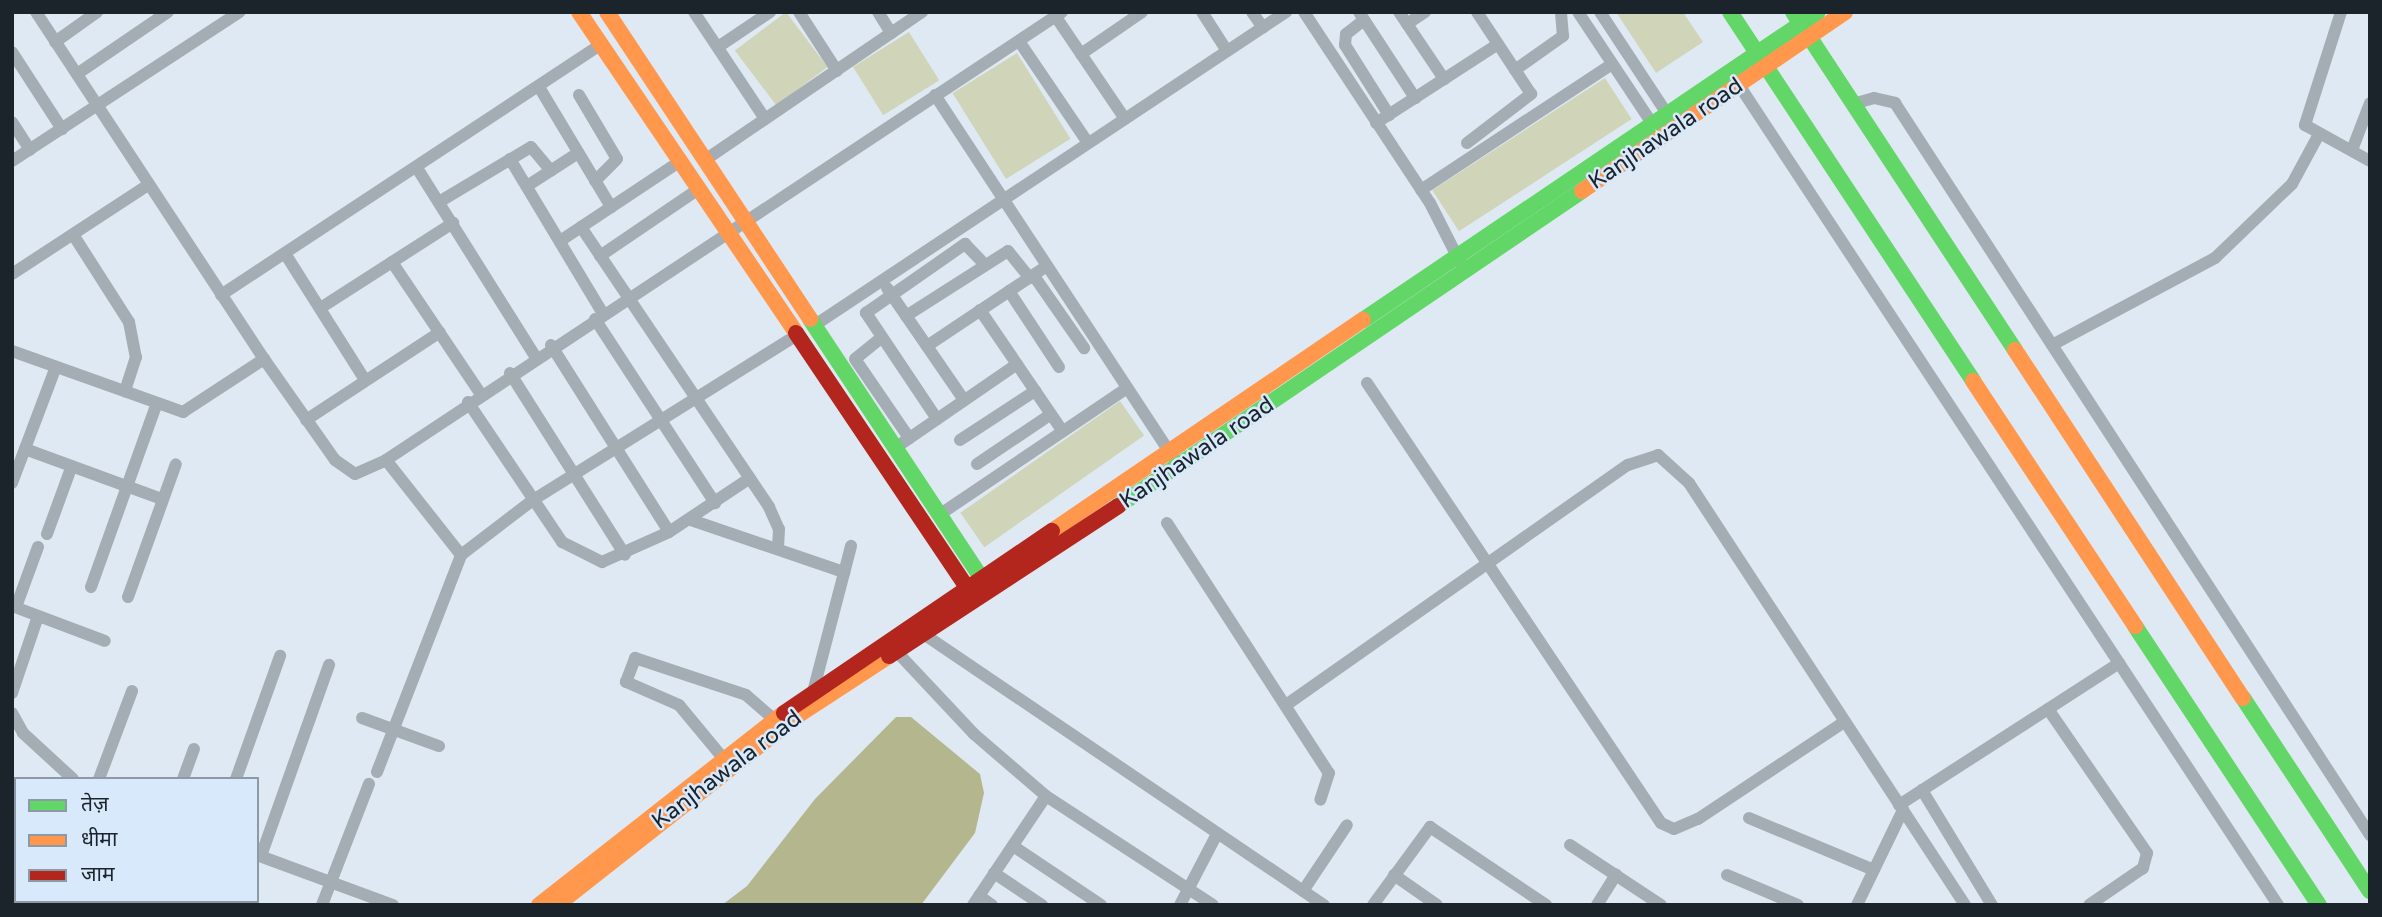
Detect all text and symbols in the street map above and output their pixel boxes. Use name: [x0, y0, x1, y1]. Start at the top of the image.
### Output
street label: Kanjhawala road: [1583, 72, 1749, 196]
street label: Kanjhawala road: [1114, 391, 1280, 515]
street label: Kanjhawala road: [647, 705, 807, 835]
legend: [14, 777, 259, 903]
text: तेज़: [81, 792, 109, 817]
text: धीमा: [81, 827, 117, 852]
text: जाम: [81, 862, 115, 887]

